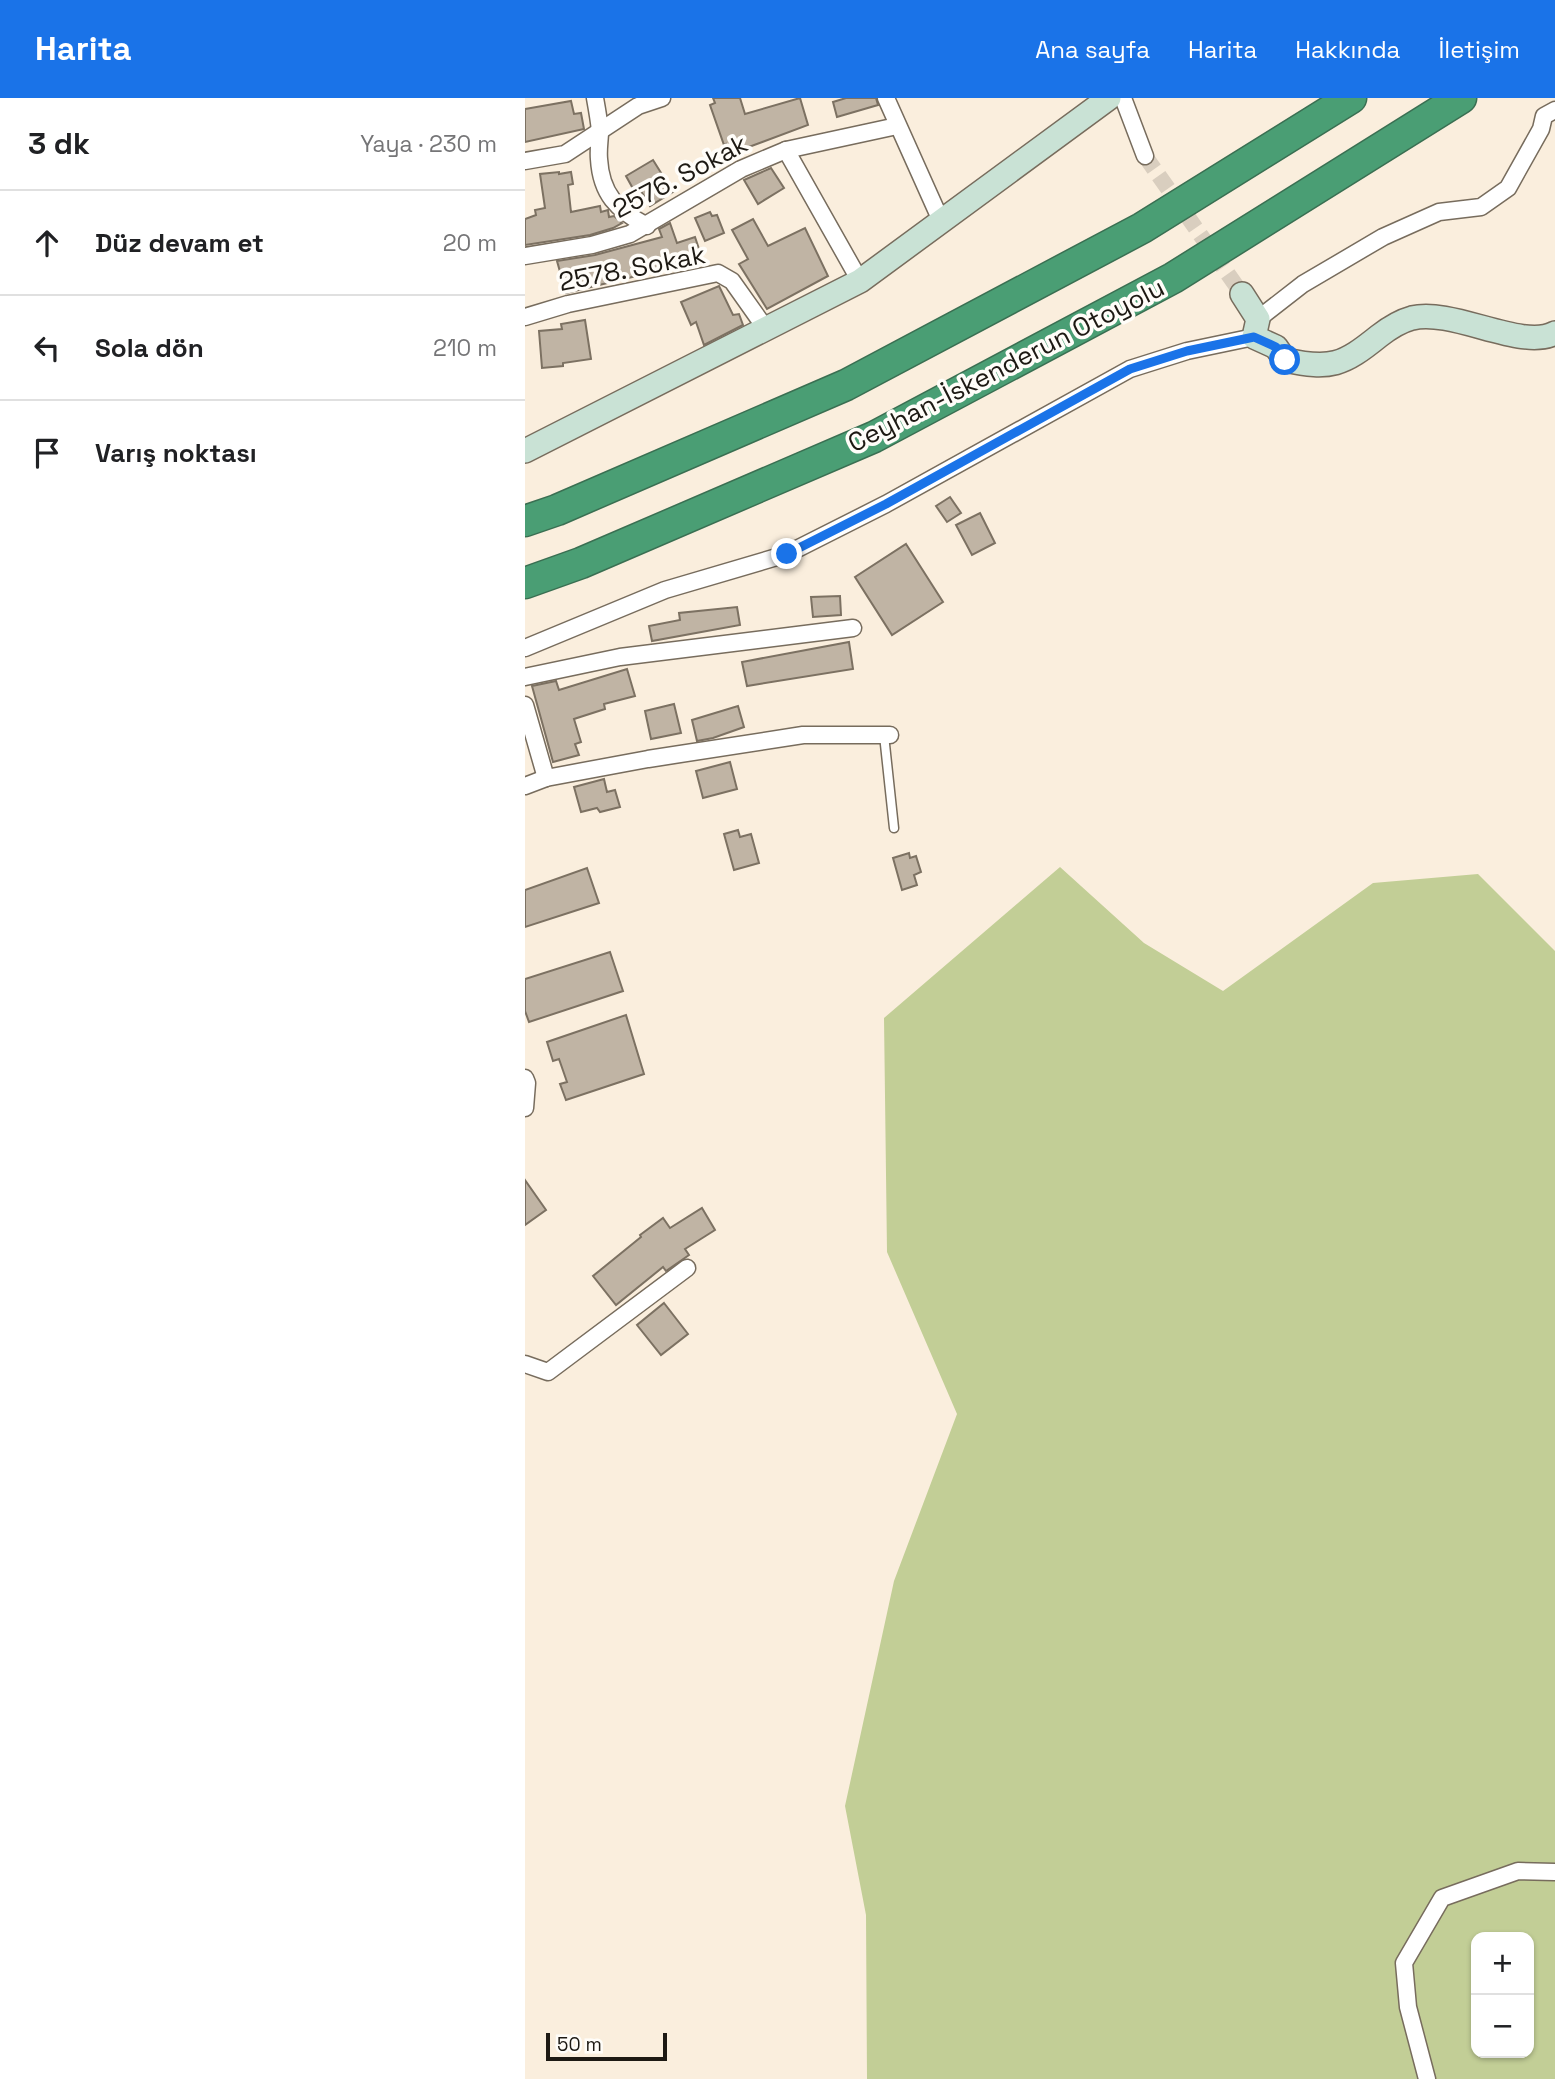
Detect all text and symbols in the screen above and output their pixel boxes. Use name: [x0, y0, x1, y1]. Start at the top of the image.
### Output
text: Harita: [35, 28, 132, 70]
text: Ana sayfa: [1035, 34, 1150, 65]
text: Harita: [1188, 34, 1257, 65]
text: Hakkında: [1295, 34, 1400, 65]
text: İletişim: [1438, 34, 1520, 65]
text: 3 dk: [28, 124, 90, 163]
street label: 2576. Sokak: [607, 126, 753, 226]
text: Yaya · 230 m: [360, 129, 497, 159]
icon: ahead: [28, 224, 66, 262]
text: Düz devam et: [95, 226, 264, 260]
text: 20 m: [443, 228, 497, 258]
street label: 2578. Sokak: [556, 237, 708, 299]
street label: Ceyhan-İskenderun Otoyolu: [842, 270, 1170, 460]
icon: left: [28, 329, 66, 367]
text: Sola dön: [95, 331, 204, 365]
text: 210 m: [433, 333, 497, 363]
route start: [1269, 344, 1300, 375]
icon: arrive: [28, 434, 66, 472]
text: Varış noktası: [95, 436, 257, 470]
route end: [771, 538, 802, 569]
map controls: [1471, 1932, 1534, 2058]
button: +: [1471, 1932, 1534, 1995]
button: −: [1471, 1995, 1534, 2058]
scale bar: [546, 2030, 667, 2062]
text: 50 m: [557, 2032, 602, 2057]

